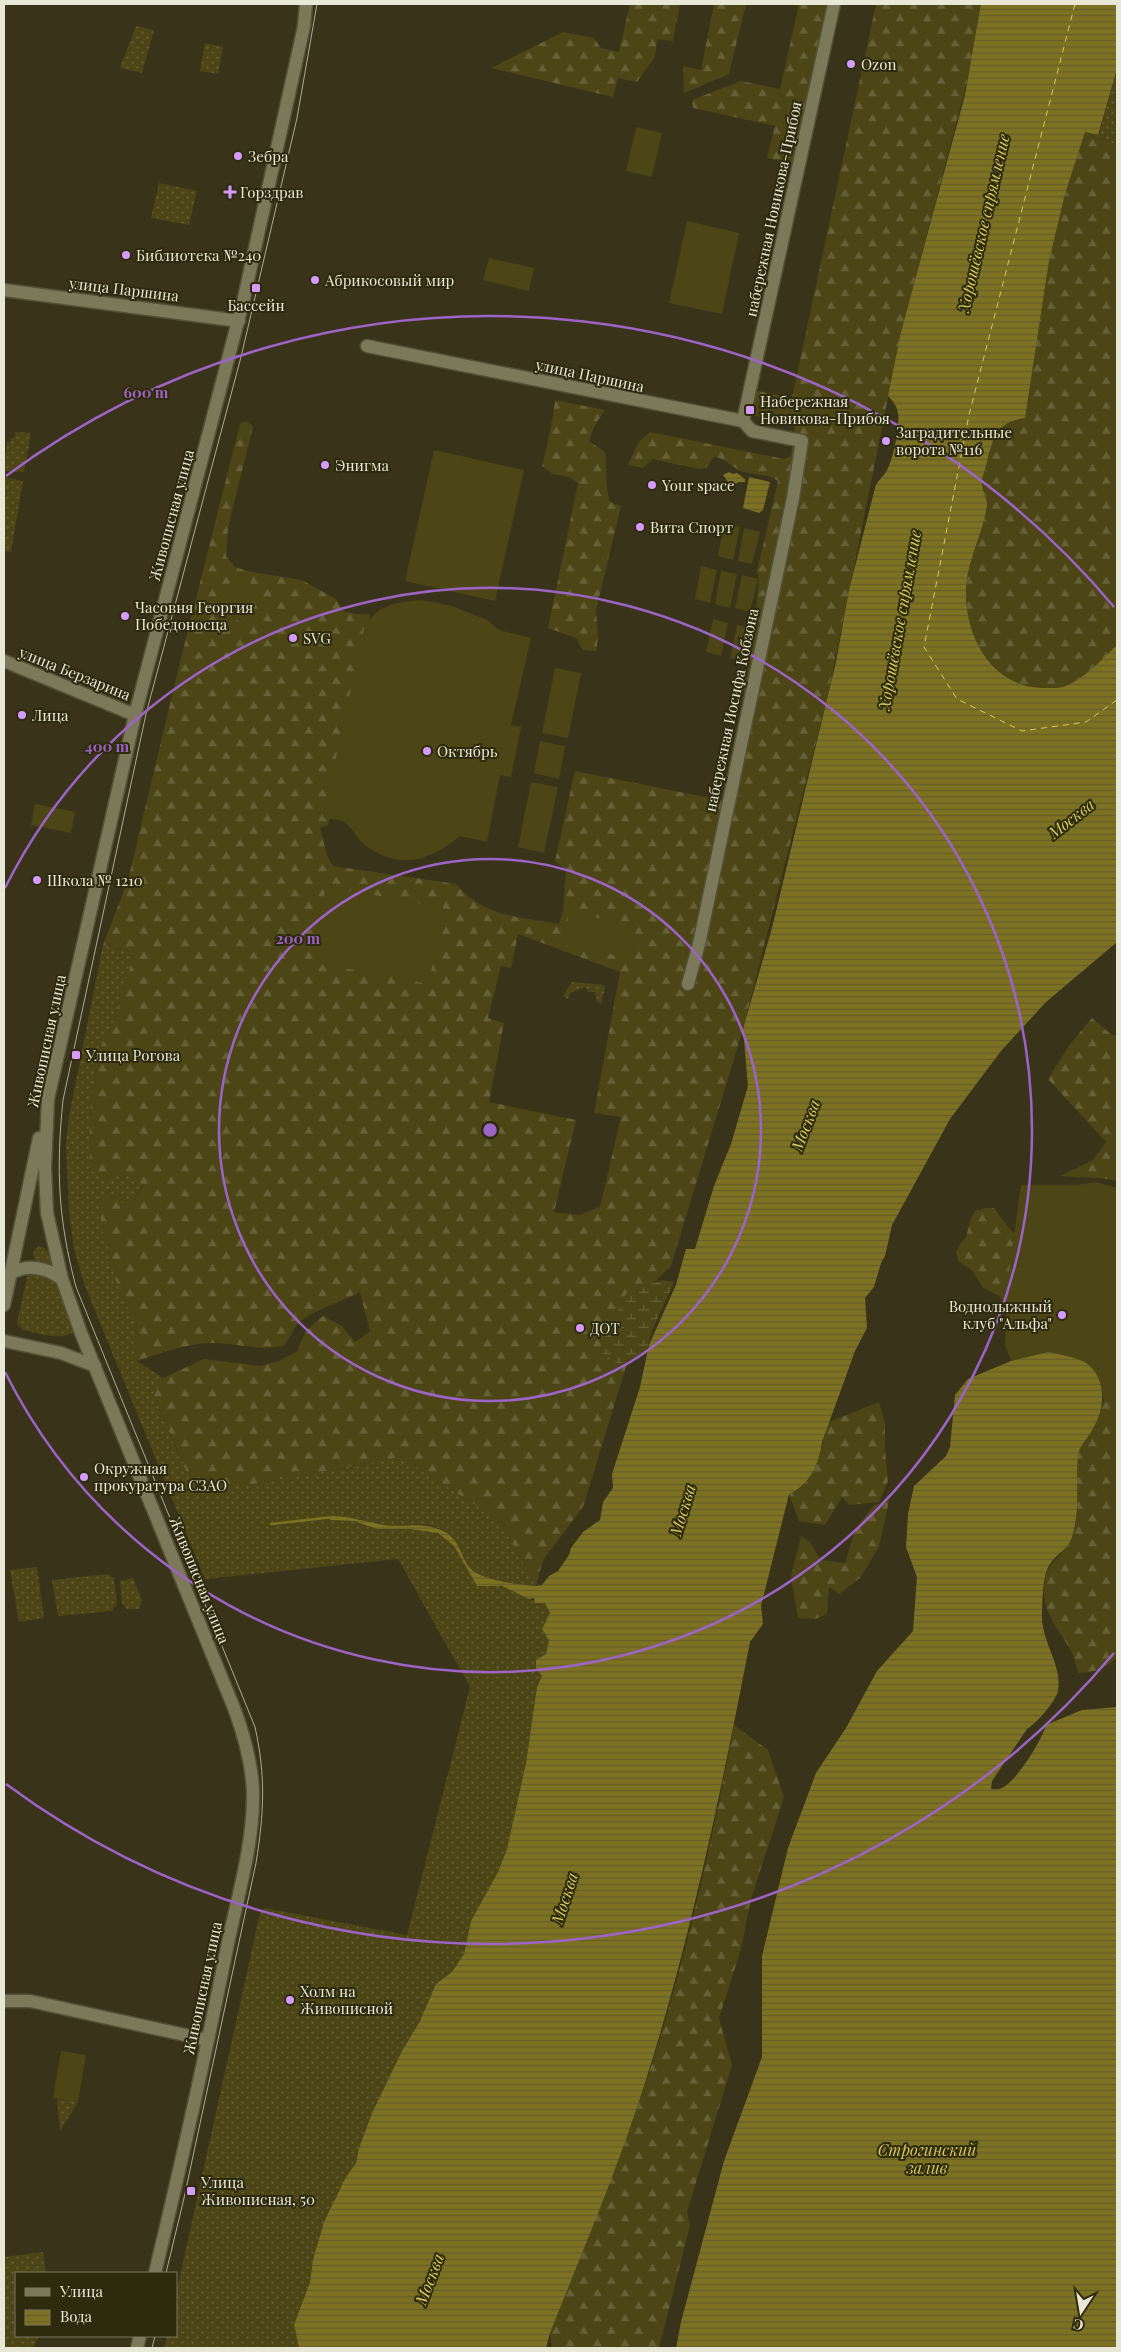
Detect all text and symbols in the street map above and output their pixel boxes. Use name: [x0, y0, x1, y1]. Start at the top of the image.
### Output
place label: Ozon: [861, 54, 896, 74]
marker: Ozon: [845, 58, 857, 70]
street label: набережная Новикова-Прибоя: [740, 99, 806, 319]
water label: Хорошёвское спрямление: [952, 132, 1014, 315]
place label: Зебра: [248, 146, 289, 166]
marker: Зебра: [232, 150, 244, 162]
place label: Горздрав: [240, 182, 303, 202]
marker: Горздрав: [224, 186, 236, 198]
place label: Библиотека №240: [136, 245, 261, 265]
marker: Библиотека №240: [120, 249, 132, 261]
place label: Абрикосовый мир: [324, 270, 455, 290]
street label: улица Паршина: [67, 272, 181, 306]
marker: Абрикосовый мир: [309, 274, 321, 286]
marker: Бассейн: [250, 282, 262, 294]
place label: Бассейн: [227, 295, 285, 315]
street label: улица Паршина: [533, 354, 647, 396]
text: 600 m: [124, 382, 169, 402]
place label: Набережная Новикова-Прибоя: [760, 391, 890, 428]
marker: Набережная Новикова-Прибоя: [744, 404, 756, 416]
place label: Заградительные ворота №116: [896, 422, 1012, 459]
marker: Заградительные ворота №116: [880, 435, 892, 447]
street label: Живописная улица: [144, 447, 198, 583]
place label: Энигма: [335, 455, 390, 475]
marker: Энигма: [319, 459, 331, 471]
place label: Your space: [661, 475, 735, 495]
marker: Your space: [646, 479, 658, 491]
place label: Вита Спорт: [650, 517, 733, 537]
marker: Вита Спорт: [634, 521, 646, 533]
water label: Хорошёвское спрямление: [873, 528, 925, 713]
place label: Часовня Георгия Победоносца: [135, 597, 253, 634]
street label: набережная Иосифа Кобзона: [700, 606, 762, 814]
marker: Часовня Георгия Победоносца: [119, 610, 131, 622]
place label: SVG: [303, 628, 331, 648]
marker: SVG: [287, 632, 299, 644]
street label: улица Берзарина: [15, 641, 134, 705]
place label: Лица: [31, 705, 69, 725]
marker: Лица: [16, 709, 28, 721]
text: 400 m: [85, 736, 130, 756]
place label: Октябрь: [437, 741, 498, 761]
marker: Октябрь: [421, 745, 433, 757]
water label: Москва: [1043, 793, 1098, 843]
place label: Школа № 1210: [47, 870, 143, 890]
marker: Школа № 1210: [31, 874, 43, 886]
text: 200 m: [276, 928, 321, 948]
street label: Живописная улица: [22, 972, 70, 1109]
place label: Улица Рогова: [85, 1045, 181, 1065]
marker: Улица Рогова: [70, 1049, 82, 1061]
water label: Москва: [785, 1096, 824, 1155]
centre of rings: [481, 1121, 499, 1139]
place label: Воднолыжный клуб "Альфа": [949, 1296, 1052, 1333]
marker: Воднолыжный клуб "Альфа": [1056, 1309, 1068, 1321]
place label: ДОТ: [590, 1318, 620, 1338]
marker: ДОТ: [574, 1322, 586, 1334]
place label: Окружная прокуратура СЗАО: [94, 1458, 227, 1495]
marker: Окружная прокуратура СЗАО: [78, 1471, 90, 1483]
water label: Москва: [664, 1482, 700, 1539]
street label: Живописная улица: [165, 1514, 235, 1647]
water label: Москва: [545, 1869, 582, 1927]
street label: Живописная улица: [178, 1919, 226, 2056]
place label: Холм на Живописной: [300, 1981, 393, 2018]
marker: Холм на Живописной: [284, 1994, 296, 2006]
water label: Строгинский залив: [878, 2139, 977, 2178]
place label: Улица Живописная, 50: [200, 2172, 315, 2209]
marker: Улица Живописная, 50: [185, 2185, 197, 2197]
water label: Москва: [409, 2250, 448, 2309]
legend: [15, 2272, 178, 2337]
text: Улица: [59, 2281, 103, 2301]
north arrow: [1056, 2287, 1106, 2337]
text: Вода: [60, 2306, 93, 2326]
text: С: [1071, 2315, 1085, 2336]

